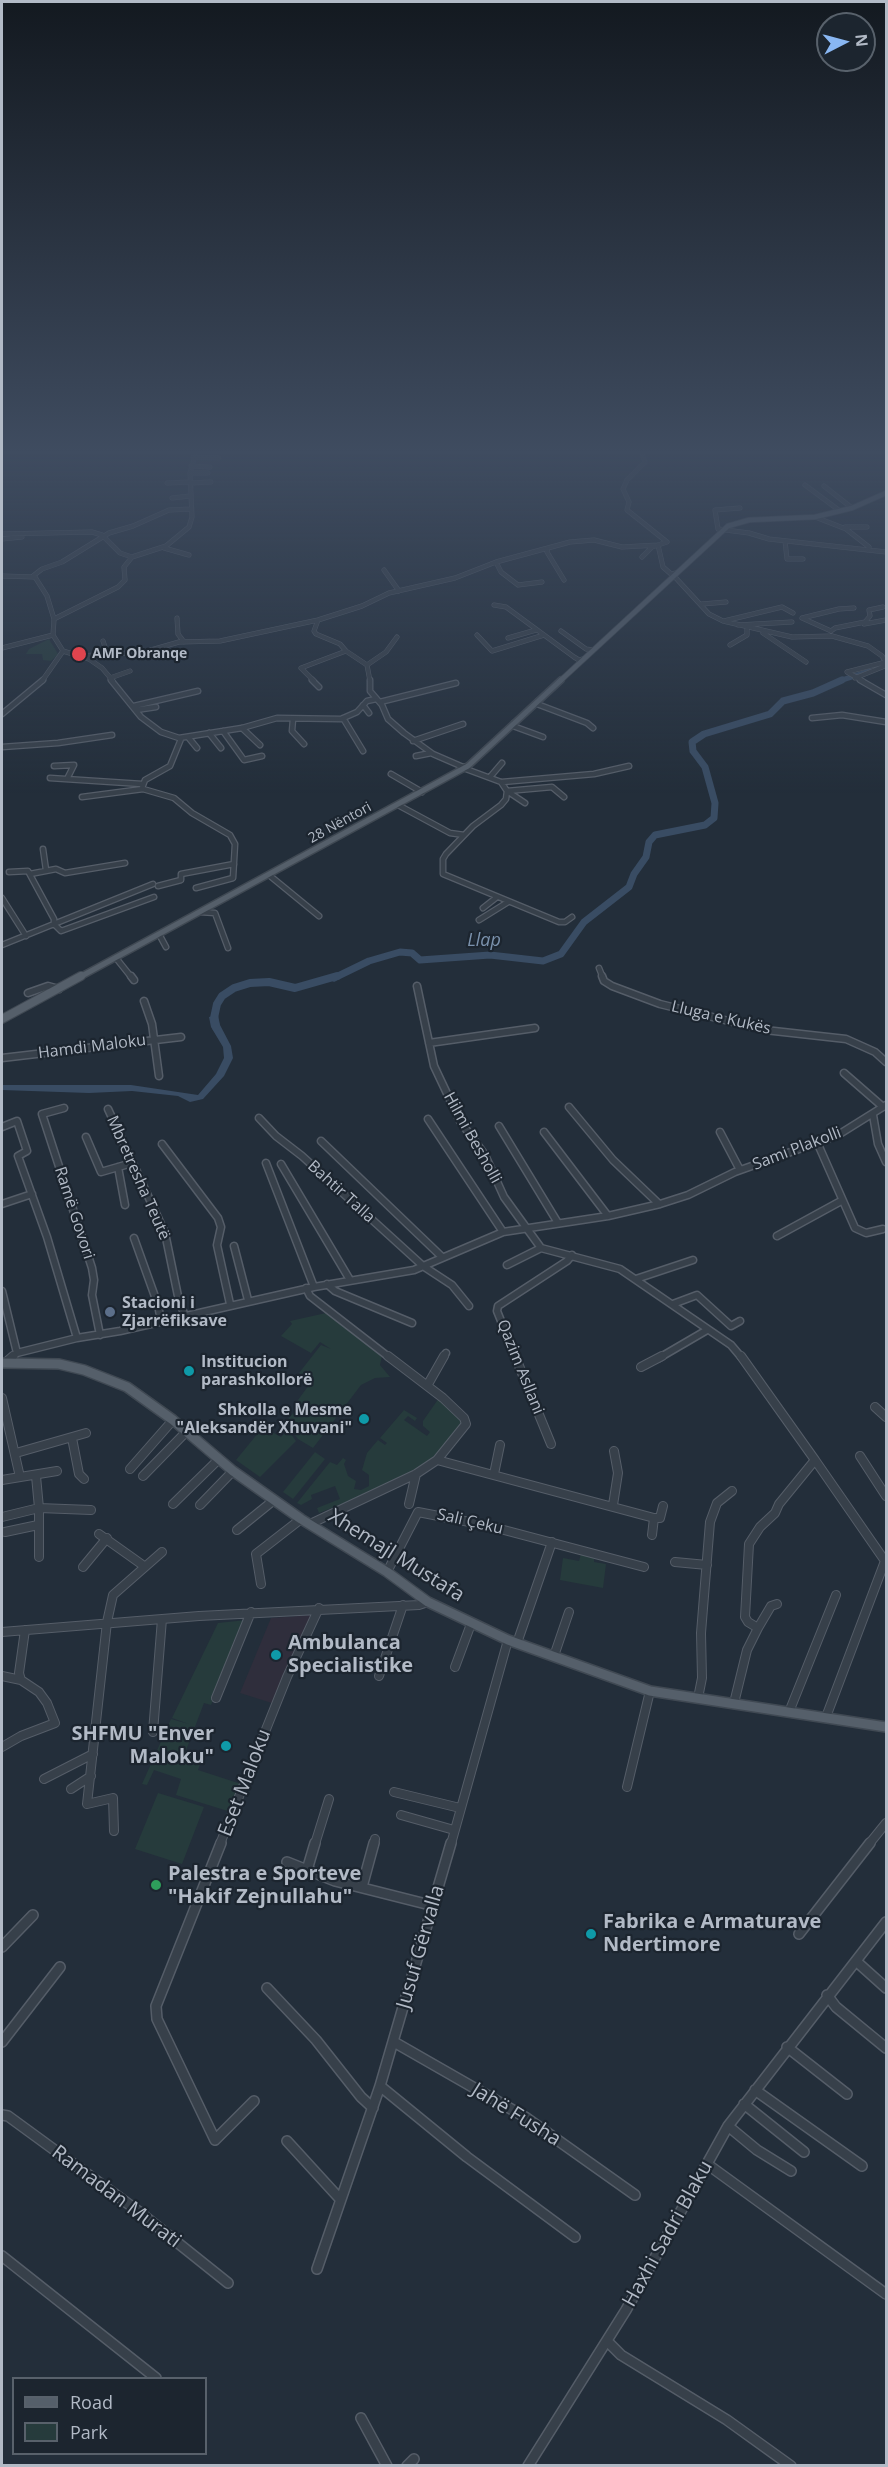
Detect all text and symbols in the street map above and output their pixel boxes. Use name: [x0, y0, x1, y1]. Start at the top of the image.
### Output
north arrow: [816, 12, 876, 72]
text: N: [850, 33, 874, 48]
marker: AMF Obranqe: [70, 645, 88, 663]
place label: AMF Obranqe: [92, 646, 187, 662]
street label: 28 Nëntori: [306, 799, 374, 847]
water label: Llap: [467, 930, 501, 952]
street label: Lluga e Kukës: [669, 997, 773, 1039]
street label: Hamdi Maloku: [37, 1031, 147, 1063]
street label: Hilmi Besholli: [439, 1089, 505, 1187]
street label: Mbretresha Teutë: [102, 1113, 174, 1243]
street label: Sami Plakolli: [750, 1123, 844, 1175]
street label: Bahtir Talla: [303, 1157, 379, 1227]
street label: Ramë Govori: [50, 1164, 98, 1262]
place label: Stacioni i Zjarrëfiksave: [122, 1293, 227, 1331]
marker: Stacioni i Zjarrëfiksave: [103, 1305, 117, 1319]
street label: Qazim Asllani: [492, 1317, 548, 1417]
place label: Institucion parashkollorë: [201, 1352, 312, 1390]
marker: Institucion parashkollorë: [182, 1364, 196, 1378]
place label: Shkolla e Mesme "Aleksandër Xhuvani": [177, 1400, 352, 1438]
marker: Shkolla e Mesme "Aleksandër Xhuvani": [357, 1412, 371, 1426]
street label: Xhemajl Mustafa: [324, 1505, 468, 1607]
street label: Sali Çeku: [435, 1505, 505, 1539]
place label: Ambulanca Specialistike: [288, 1631, 413, 1678]
marker: Ambulanca Specialistike: [269, 1648, 283, 1662]
place label: SHFMU "Enver Maloku": [71, 1722, 214, 1769]
street label: Eset Maloku: [214, 1726, 276, 1840]
marker: SHFMU "Enver Maloku": [219, 1739, 233, 1753]
place label: Palestra e Sporteve "Hakif Zejnullahu": [168, 1862, 361, 1909]
marker: Palestra e Sporteve "Hakif Zejnullahu": [149, 1878, 163, 1892]
street label: Jusuf Gërvalla: [392, 1882, 450, 2012]
place label: Fabrika e Armaturave Ndertimore: [603, 1910, 821, 1957]
marker: Fabrika e Armaturave Ndertimore: [584, 1927, 598, 1941]
street label: Jahë Fusha: [467, 2078, 565, 2152]
street label: Ramadan Murati: [47, 2141, 185, 2253]
street label: Haxhi Sadri Blaku: [618, 2157, 718, 2311]
legend: [12, 2377, 207, 2455]
text: Road: [70, 2390, 113, 2414]
text: Park: [70, 2420, 108, 2444]

